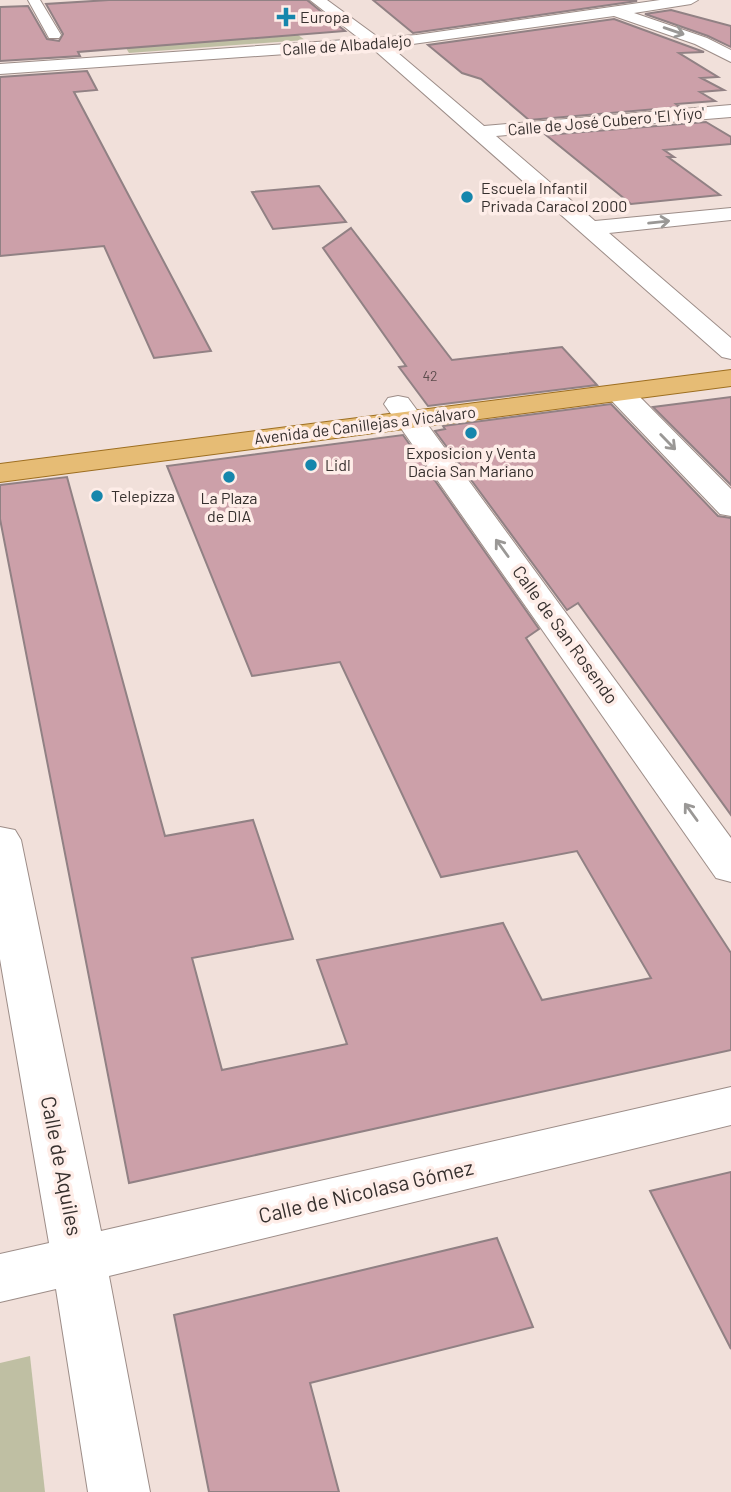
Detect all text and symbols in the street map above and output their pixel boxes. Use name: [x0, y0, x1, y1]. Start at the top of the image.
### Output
place label: Europa: [300, 7, 350, 26]
marker: Europa: [278, 9, 294, 25]
one-way arrow: [663, 26, 685, 39]
street label: Calle de Albadalejo: [282, 31, 412, 58]
street label: Calle de José Cubero 'El Yiyo': [507, 102, 705, 139]
place label: Escuela Infantil Privada Caracol 2000: [481, 178, 627, 215]
marker: Escuela Infantil Privada Caracol 2000: [459, 189, 475, 205]
one-way arrow: [647, 215, 670, 228]
house number: 42: [422, 367, 438, 384]
street label: Avenida de Canillejas a Vicálvaro: [253, 401, 477, 448]
marker: Exposicion y Venta Dacia San Mariano: [463, 425, 479, 441]
one-way arrow: [659, 433, 676, 450]
place label: Exposicion y Venta Dacia San Mariano: [406, 443, 536, 480]
place label: Lidl: [325, 455, 351, 474]
marker: Lidl: [303, 457, 319, 473]
marker: La Plaza de DIA: [221, 469, 237, 485]
place label: Telepizza: [111, 486, 175, 505]
marker: Telepizza: [89, 488, 105, 504]
place label: La Plaza de DIA: [200, 488, 258, 525]
one-way arrow: [495, 539, 509, 558]
street label: Calle de San Rosendo: [508, 561, 623, 708]
one-way arrow: [684, 803, 699, 822]
street label: Calle de Aquiles: [37, 1094, 88, 1238]
street label: Calle de Nicolasa Gómez: [256, 1154, 475, 1227]

